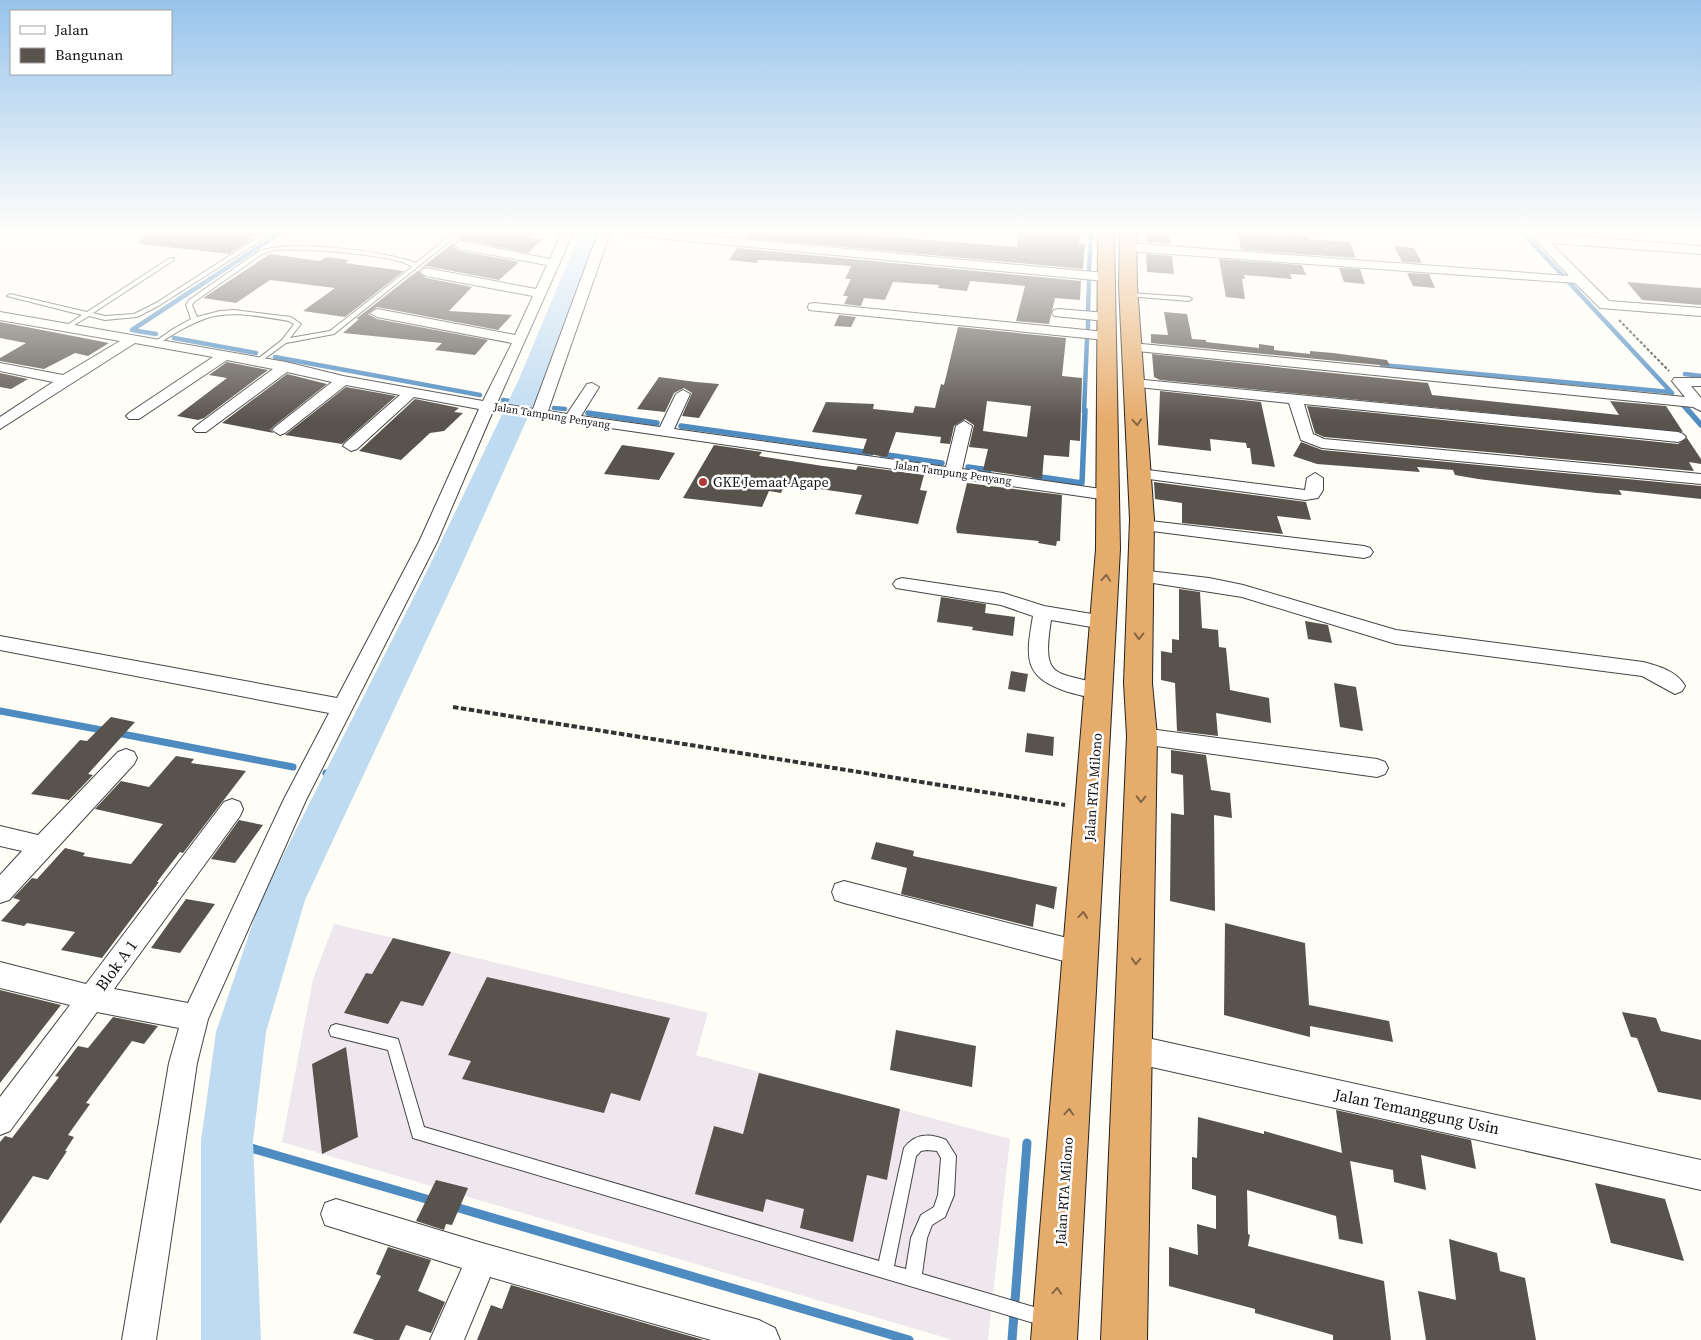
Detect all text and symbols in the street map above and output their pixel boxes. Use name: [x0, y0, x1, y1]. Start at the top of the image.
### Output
legend: [10, 10, 172, 75]
text: Jalan: [54, 19, 89, 40]
text: Bangunan: [55, 44, 123, 65]
street label: Jalan Tampung Penyang: [492, 399, 612, 433]
one-way arrow: [1131, 418, 1142, 426]
street label: Jalan Tampung Penyang: [893, 457, 1013, 489]
place label: GKE Jemaat Agape: [713, 472, 829, 492]
marker: GKE Jemaat Agape: [697, 476, 709, 488]
one-way arrow: [1100, 574, 1111, 582]
one-way arrow: [1134, 633, 1144, 641]
street label: Jalan RTA Milono: [1079, 732, 1107, 843]
one-way arrow: [1136, 796, 1146, 803]
one-way arrow: [1077, 910, 1088, 918]
street label: Blok A 1: [90, 935, 142, 995]
one-way arrow: [1131, 958, 1141, 965]
street label: Jalan Temanggung Usin: [1331, 1083, 1502, 1139]
one-way arrow: [1064, 1107, 1075, 1115]
street label: Jalan RTA Milono: [1050, 1136, 1078, 1247]
one-way arrow: [1052, 1287, 1063, 1295]

